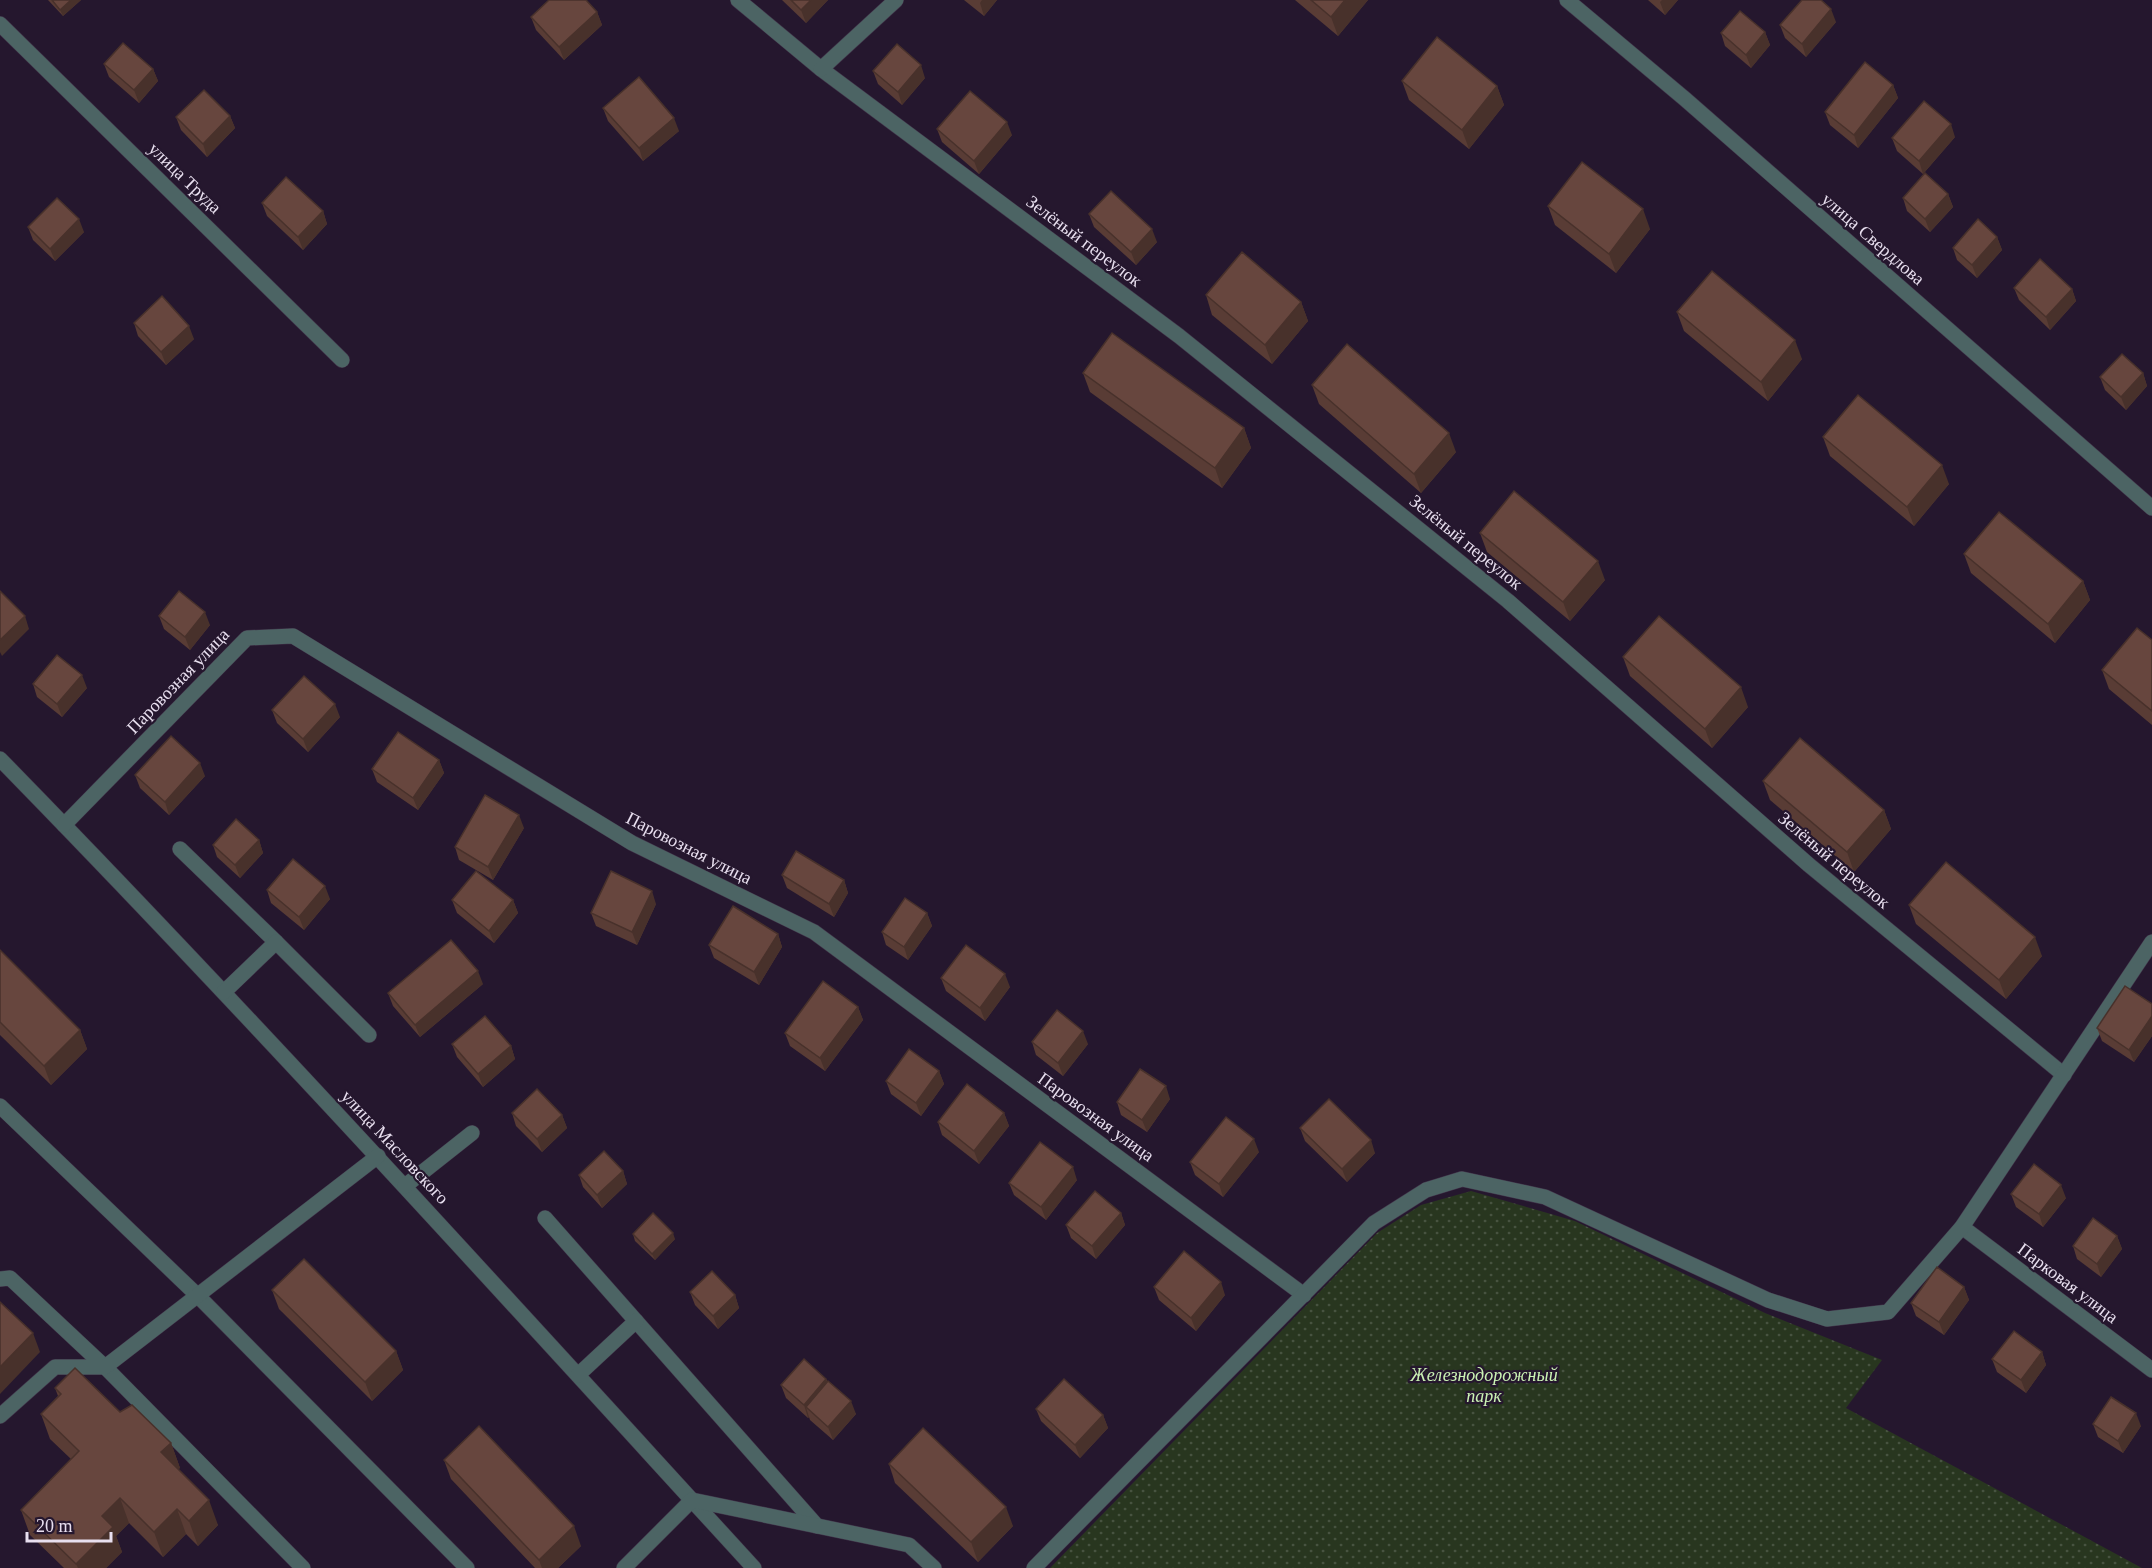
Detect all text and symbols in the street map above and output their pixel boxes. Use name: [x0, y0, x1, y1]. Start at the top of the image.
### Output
street label: улица Труда: [145, 138, 225, 218]
street label: улица Свердлова: [1818, 189, 1928, 289]
street label: Зелёный переулок: [1023, 191, 1146, 291]
street label: Зелёный переулок: [1406, 491, 1526, 594]
street label: Паровозная улица: [123, 624, 233, 738]
street label: Паровозная улица: [623, 808, 755, 888]
street label: Зелёный переулок: [1774, 808, 1894, 912]
street label: Паровозная улица: [1034, 1068, 1158, 1166]
street label: улица Масловского: [337, 1086, 453, 1208]
street label: Парковая улица: [2014, 1239, 2122, 1327]
park label: Железнодорожный парк: [1409, 1365, 1558, 1406]
scale bar: [27, 1505, 111, 1543]
text: 20 m: [36, 1516, 73, 1536]

